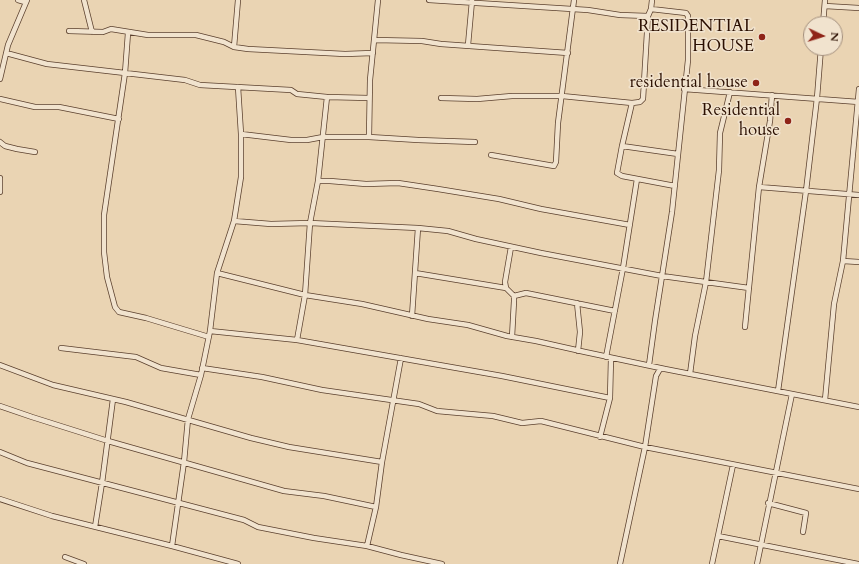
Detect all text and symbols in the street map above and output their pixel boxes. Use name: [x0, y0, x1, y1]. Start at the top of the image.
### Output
north arrow: [803, 16, 843, 56]
place label: RESIDENTIAL HOUSE: [638, 17, 754, 57]
marker: RESIDENTIAL HOUSE: [757, 32, 767, 42]
text: N: [827, 32, 842, 42]
place label: residential house: [630, 73, 748, 93]
marker: residential house: [751, 78, 761, 88]
place label: Residential house: [702, 101, 780, 141]
marker: Residential house: [783, 116, 793, 126]

